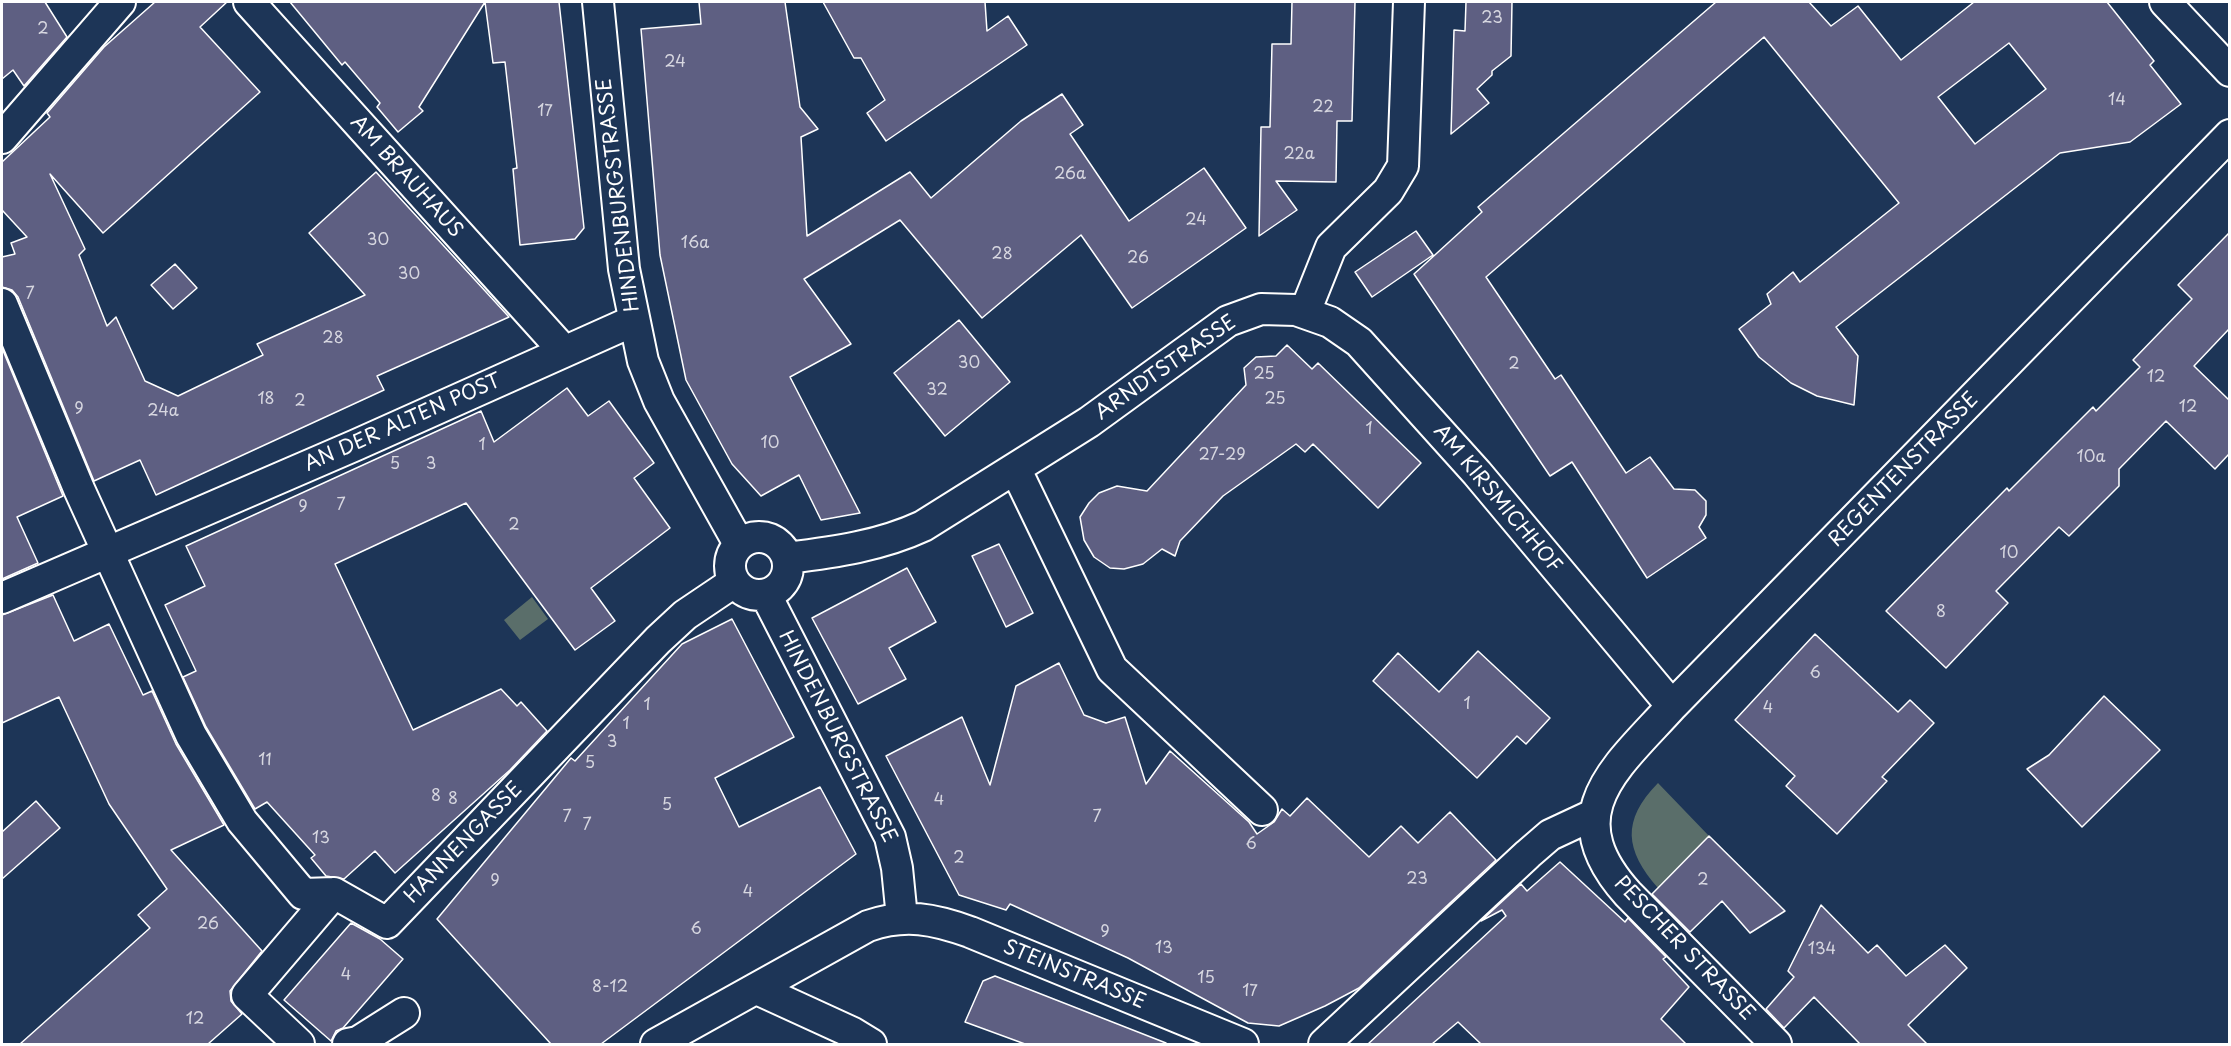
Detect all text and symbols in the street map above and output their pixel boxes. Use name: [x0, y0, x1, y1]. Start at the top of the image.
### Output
house number: 23: [1481, 9, 1503, 29]
house number: 2: [37, 20, 49, 40]
house number: 24: [664, 53, 686, 73]
street label: HINDENBURGSTRASSE: [593, 77, 645, 313]
house number: 14: [2108, 91, 2126, 111]
house number: 22: [1312, 98, 1334, 118]
house number: 17: [537, 102, 553, 122]
street label: AM BRAUHAUS: [345, 111, 467, 243]
house number: 22a: [1283, 145, 1315, 165]
house number: 26a: [1054, 165, 1086, 185]
house number: 24: [1185, 211, 1207, 231]
house number: 30: [367, 231, 389, 251]
house number: 16a: [681, 234, 709, 254]
house number: 28: [991, 245, 1013, 265]
house number: 26: [1127, 249, 1149, 269]
house number: 30: [398, 265, 420, 285]
house number: 7: [25, 285, 35, 305]
street label: ARNDTSTRASSE: [1091, 311, 1241, 425]
house number: 28: [322, 329, 344, 349]
house number: 30: [958, 354, 980, 374]
house number: 2: [1508, 355, 1520, 375]
house number: 25: [1253, 365, 1275, 385]
house number: 12: [2147, 368, 2165, 388]
street label: AN DER ALTEN POST: [301, 369, 505, 477]
house number: 32: [926, 381, 948, 401]
street label: REGENTENSTRASSE: [1824, 388, 1984, 552]
house number: 18: [257, 390, 275, 410]
house number: 25: [1264, 390, 1286, 410]
house number: 2: [294, 392, 306, 412]
house number: 12: [2179, 398, 2197, 418]
house number: 9: [74, 400, 84, 420]
house number: 24a: [147, 402, 179, 422]
house number: 1: [1365, 420, 1373, 440]
street label: AM KIRSMICHHOF: [1428, 420, 1566, 578]
house number: 10: [761, 434, 779, 454]
house number: 1: [478, 436, 486, 456]
house number: 27-29: [1199, 446, 1245, 466]
house number: 10a: [2077, 448, 2105, 468]
house number: 5: [390, 455, 400, 475]
house number: 3: [426, 455, 436, 475]
house number: 7: [336, 496, 346, 516]
house number: 9: [298, 498, 308, 518]
house number: 2: [508, 516, 520, 536]
house number: 10: [2000, 544, 2018, 564]
house number: 8: [1936, 603, 1946, 623]
street label: HINDENBURGSTRASSE: [773, 627, 901, 847]
house number: 6: [1809, 664, 1821, 684]
house number: 1: [1463, 695, 1471, 715]
house number: 1: [643, 696, 651, 716]
house number: 4: [1763, 699, 1773, 719]
house number: 1: [622, 715, 630, 735]
house number: 3: [607, 733, 617, 753]
house number: 11: [258, 751, 272, 771]
house number: 5: [585, 754, 595, 774]
street label: HANNENGASSE: [400, 778, 528, 908]
house number: 8: [431, 787, 441, 807]
house number: 8: [448, 790, 458, 810]
house number: 4: [934, 791, 944, 811]
house number: 5: [662, 796, 672, 816]
house number: 7: [562, 808, 572, 828]
house number: 7: [1092, 808, 1102, 828]
house number: 7: [582, 816, 592, 836]
house number: 13: [312, 829, 330, 849]
house number: 6: [1245, 835, 1257, 855]
house number: 2: [953, 849, 965, 869]
house number: 23: [1406, 870, 1428, 890]
house number: 2: [1697, 871, 1709, 891]
house number: 9: [490, 872, 500, 892]
street label: PESCHER STRASSE: [1609, 872, 1759, 1026]
house number: 4: [743, 883, 753, 903]
house number: 26: [197, 915, 219, 935]
house number: 6: [690, 920, 702, 940]
house number: 9: [1100, 923, 1110, 943]
street label: STEINSTRASSE: [999, 936, 1149, 1014]
house number: 13: [1155, 939, 1173, 959]
house number: 134: [1808, 940, 1836, 960]
house number: 4: [341, 966, 351, 986]
house number: 15: [1197, 969, 1215, 989]
house number: 8-12: [592, 978, 628, 998]
house number: 17: [1242, 982, 1258, 1002]
house number: 12: [186, 1010, 204, 1030]

